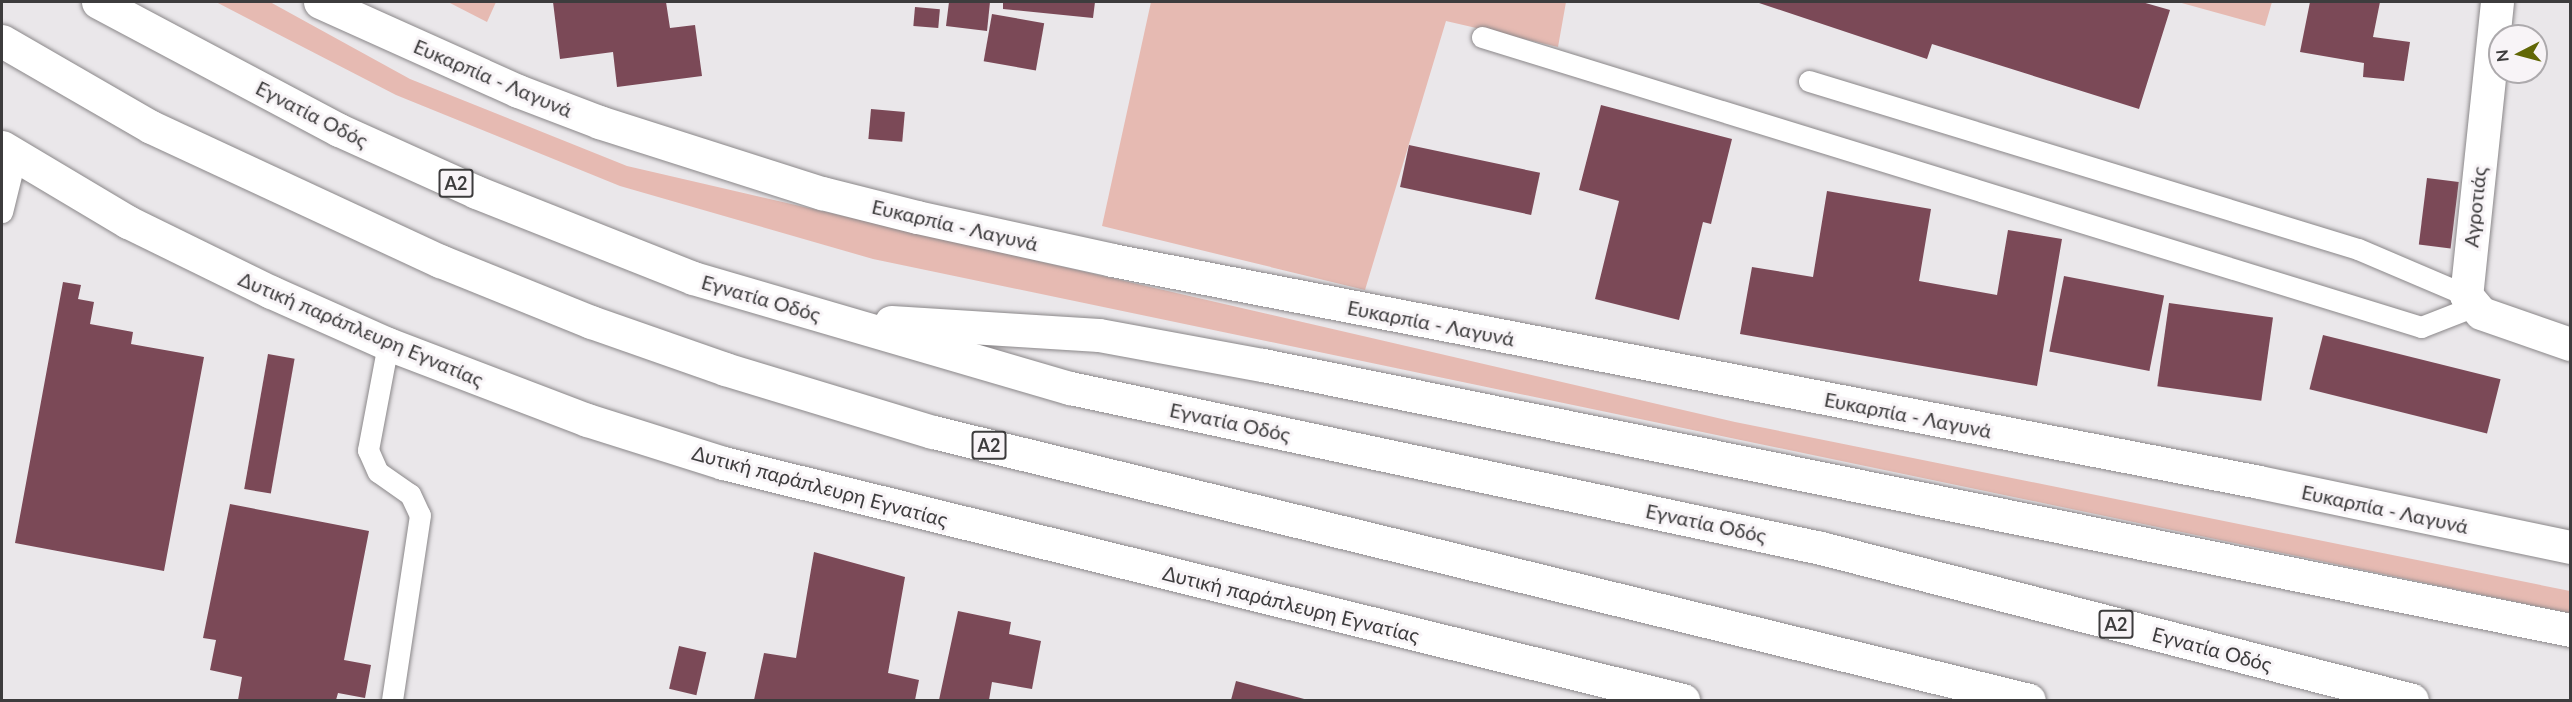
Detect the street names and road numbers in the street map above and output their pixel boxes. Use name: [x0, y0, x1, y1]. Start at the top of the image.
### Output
street label: Ευκαρπία - Λαγυνά: [410, 34, 576, 122]
street label: Εγνατία Οδός: [252, 75, 372, 153]
street label: Αγροτιάς: [2459, 165, 2491, 249]
road number: Α2: [438, 168, 474, 198]
street label: Ευκαρπία - Λαγυνά: [869, 194, 1041, 256]
street label: Δυτική παράπλευρη Εγνατίας: [235, 266, 487, 392]
street label: Εγνατία Οδός: [699, 270, 823, 326]
street label: Ευκαρπία - Λαγυνά: [1345, 295, 1517, 351]
street label: Ευκαρπία - Λαγυνά: [1822, 387, 1994, 443]
street label: Εγνατία Οδός: [1168, 398, 1292, 446]
road number: Α2: [971, 430, 1007, 460]
street label: Δυτική παράπλευρη Εγνατίας: [690, 440, 950, 532]
street label: Ευκαρπία - Λαγυνά: [2299, 480, 2471, 538]
street label: Εγνατία Οδός: [1644, 499, 1768, 547]
street label: Δυτική παράπλευρη Εγνατίας: [1160, 560, 1422, 648]
road number: Α2: [2098, 609, 2134, 639]
street label: Εγνατία Οδός: [2150, 622, 2274, 676]

